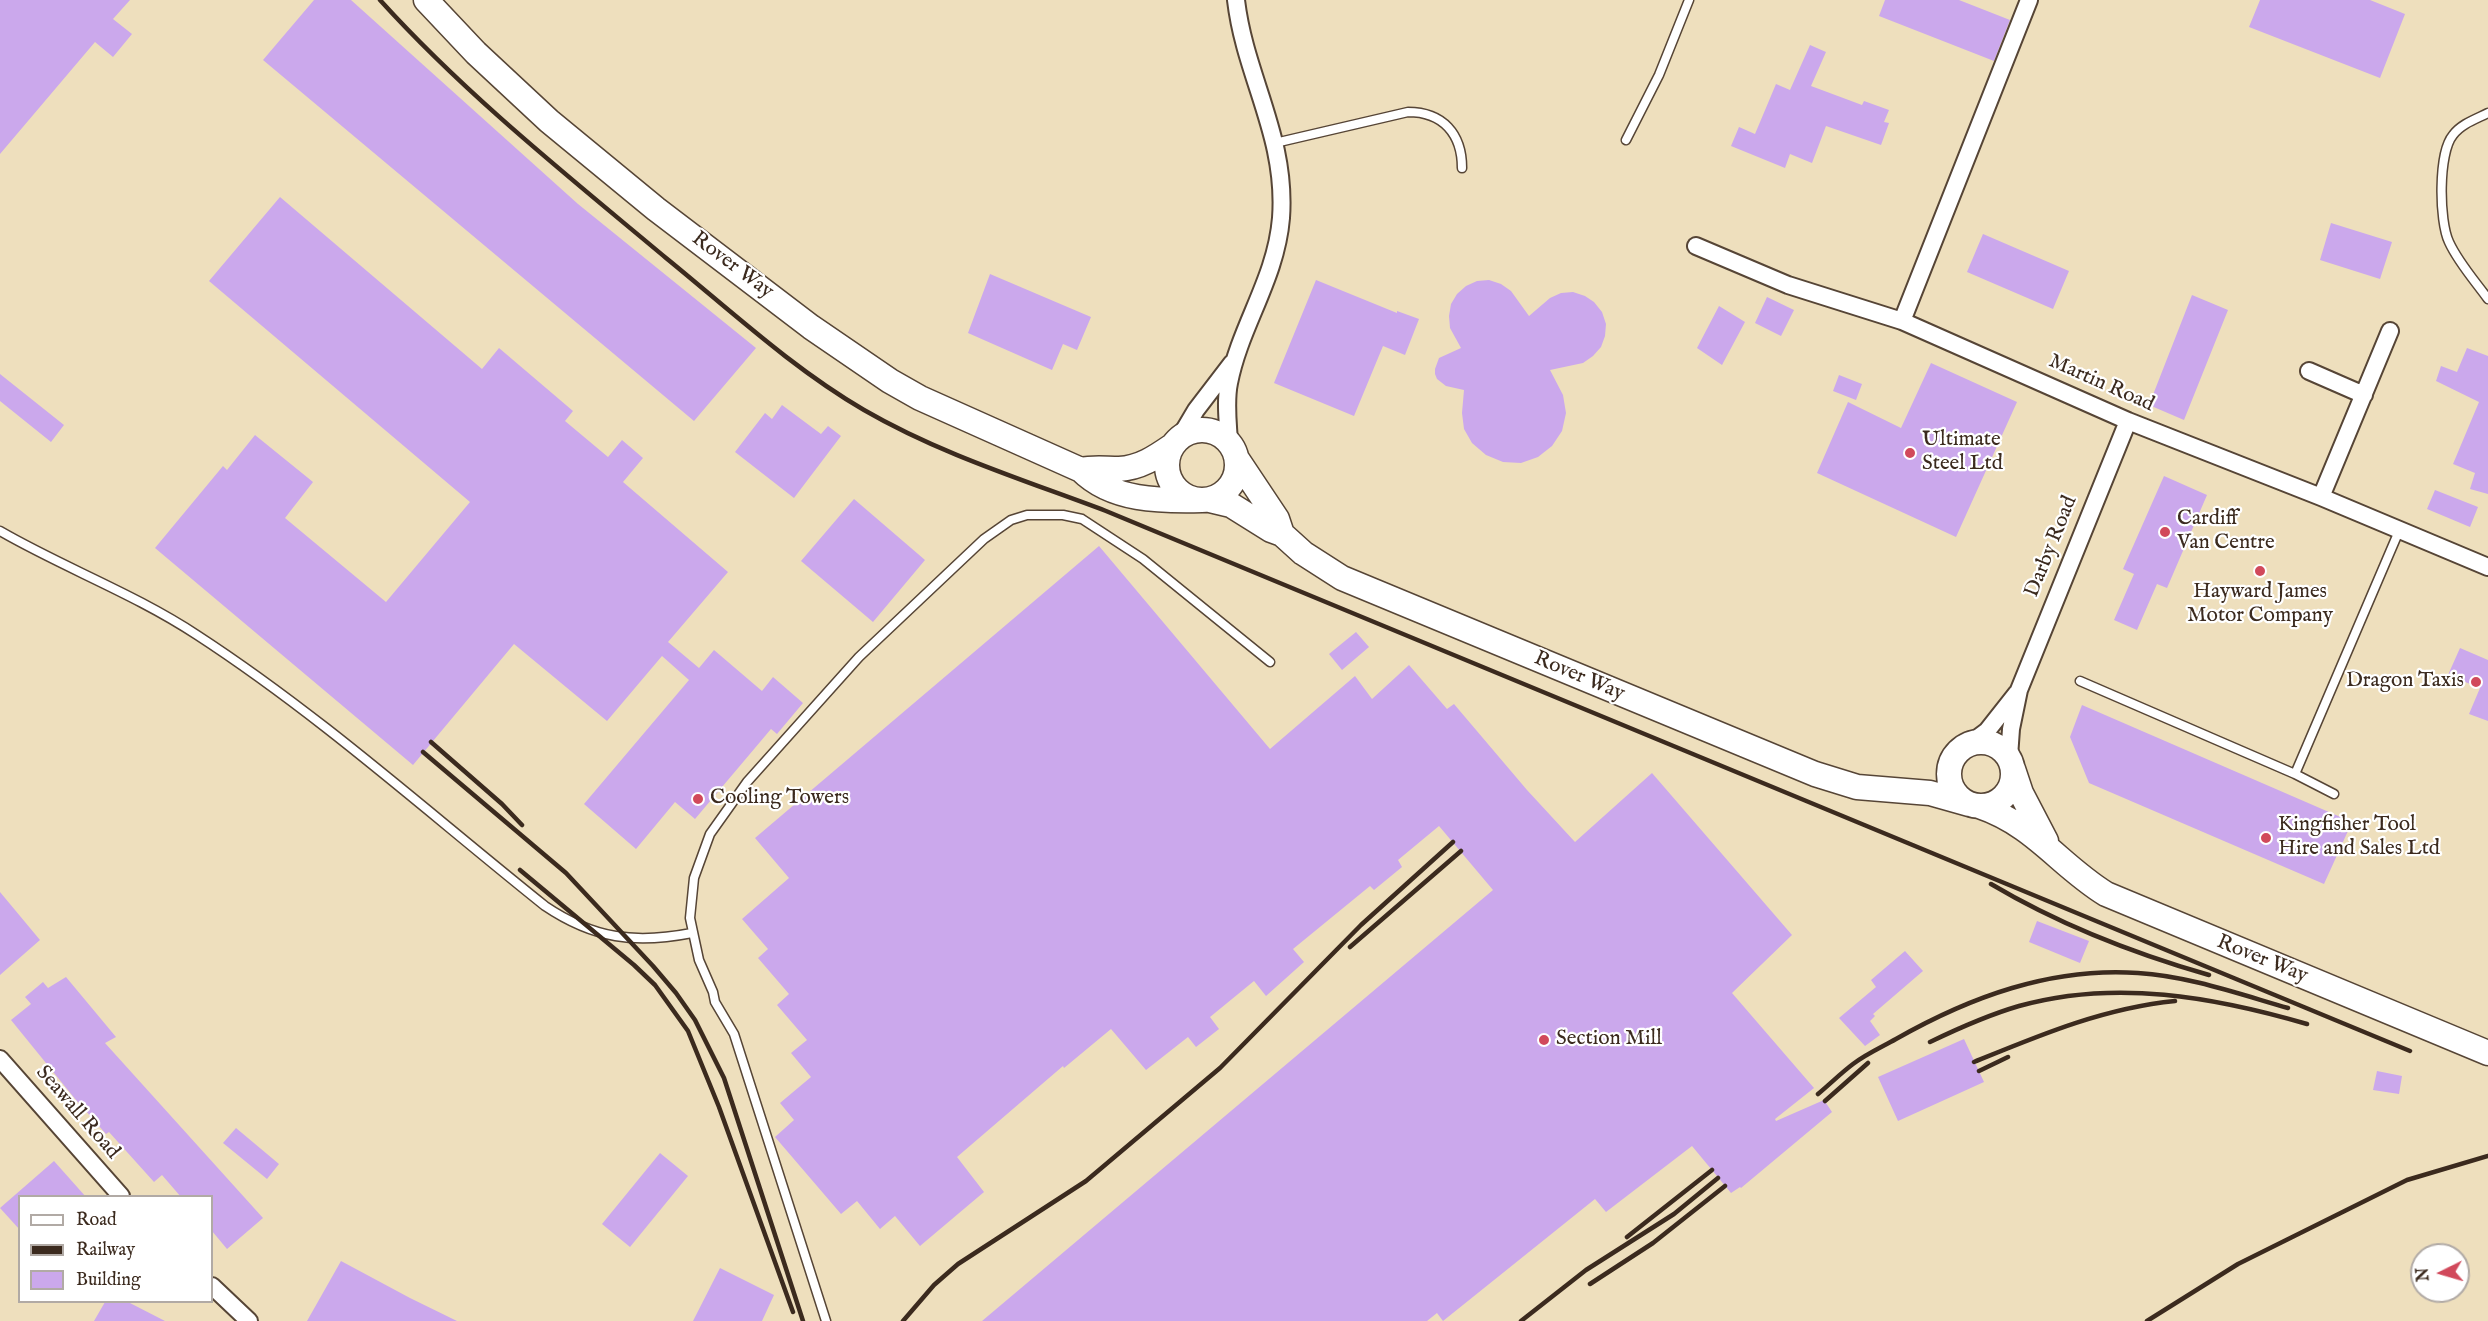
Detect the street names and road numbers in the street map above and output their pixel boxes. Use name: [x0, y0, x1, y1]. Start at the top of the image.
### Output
street label: Rover Way: [686, 227, 778, 305]
street label: Martin Road: [2044, 350, 2158, 418]
street label: Darby Road: [2020, 493, 2084, 601]
street label: Rover Way: [1530, 647, 1628, 707]
street label: Rover Way: [2213, 930, 2311, 990]
street label: Seawall Road: [30, 1061, 124, 1165]

